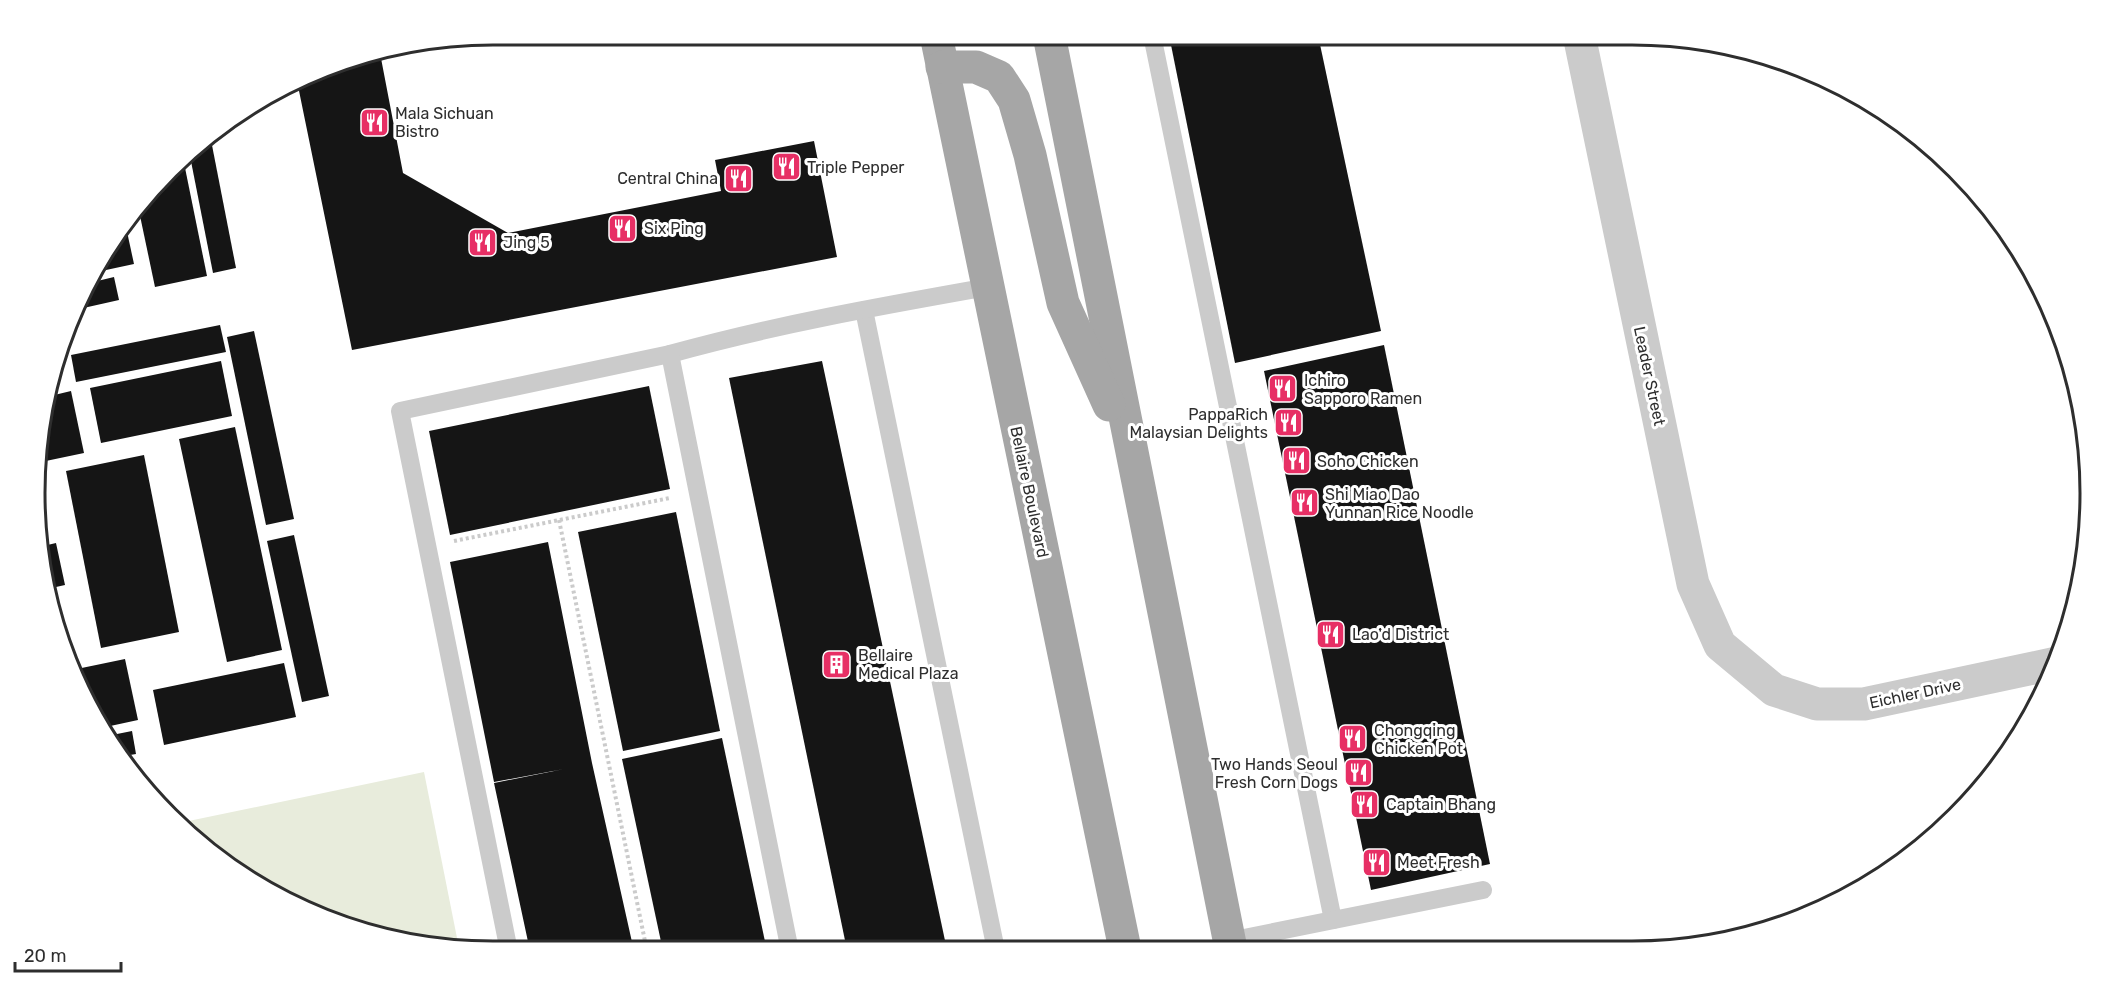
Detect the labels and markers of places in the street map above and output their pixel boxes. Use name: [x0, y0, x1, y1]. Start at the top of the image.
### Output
place label: Mala Sichuan Bistro: [395, 104, 494, 141]
restaurant icon: Mala Sichuan Bistro: [358, 106, 390, 138]
restaurant icon: Triple Pepper: [770, 151, 802, 183]
place label: Triple Pepper: [807, 158, 904, 177]
restaurant icon: Central China: [723, 162, 755, 194]
place label: Central China: [617, 169, 718, 188]
restaurant icon: Six Ping: [607, 212, 639, 244]
place label: Six Ping: [644, 219, 704, 238]
restaurant icon: Jing 5: [466, 226, 498, 258]
place label: Jing 5: [503, 233, 550, 252]
place label: Ichiro Sapporo Ramen: [1304, 371, 1422, 408]
restaurant icon: Ichiro Sapporo Ramen: [1267, 373, 1299, 405]
place label: PappaRich Malaysian Delights: [1130, 405, 1268, 442]
restaurant icon: PappaRich Malaysian Delights: [1273, 407, 1305, 439]
restaurant icon: Soho Chicken: [1280, 445, 1312, 477]
place label: Soho Chicken: [1317, 452, 1419, 471]
place label: Shi Miao Dao Yunnan Rice Noodle: [1325, 485, 1474, 522]
restaurant icon: Shi Miao Dao Yunnan Rice Noodle: [1288, 487, 1320, 519]
restaurant icon: Lao'd District: [1315, 618, 1347, 650]
place label: Lao'd District: [1352, 625, 1449, 644]
place label: Bellaire Medical Plaza: [858, 646, 959, 683]
building icon: Bellaire Medical Plaza: [821, 648, 853, 680]
place label: Chongqing Chicken Pot: [1374, 721, 1463, 758]
restaurant icon: Chongqing Chicken Pot: [1337, 723, 1369, 755]
place label: Two Hands Seoul Fresh Corn Dogs: [1211, 755, 1338, 792]
restaurant icon: Two Hands Seoul Fresh Corn Dogs: [1343, 757, 1375, 789]
restaurant icon: Captain Bhang: [1349, 788, 1381, 820]
place label: Captain Bhang: [1386, 795, 1496, 814]
restaurant icon: Meet Fresh: [1360, 846, 1392, 878]
place label: Meet Fresh: [1397, 853, 1480, 872]

